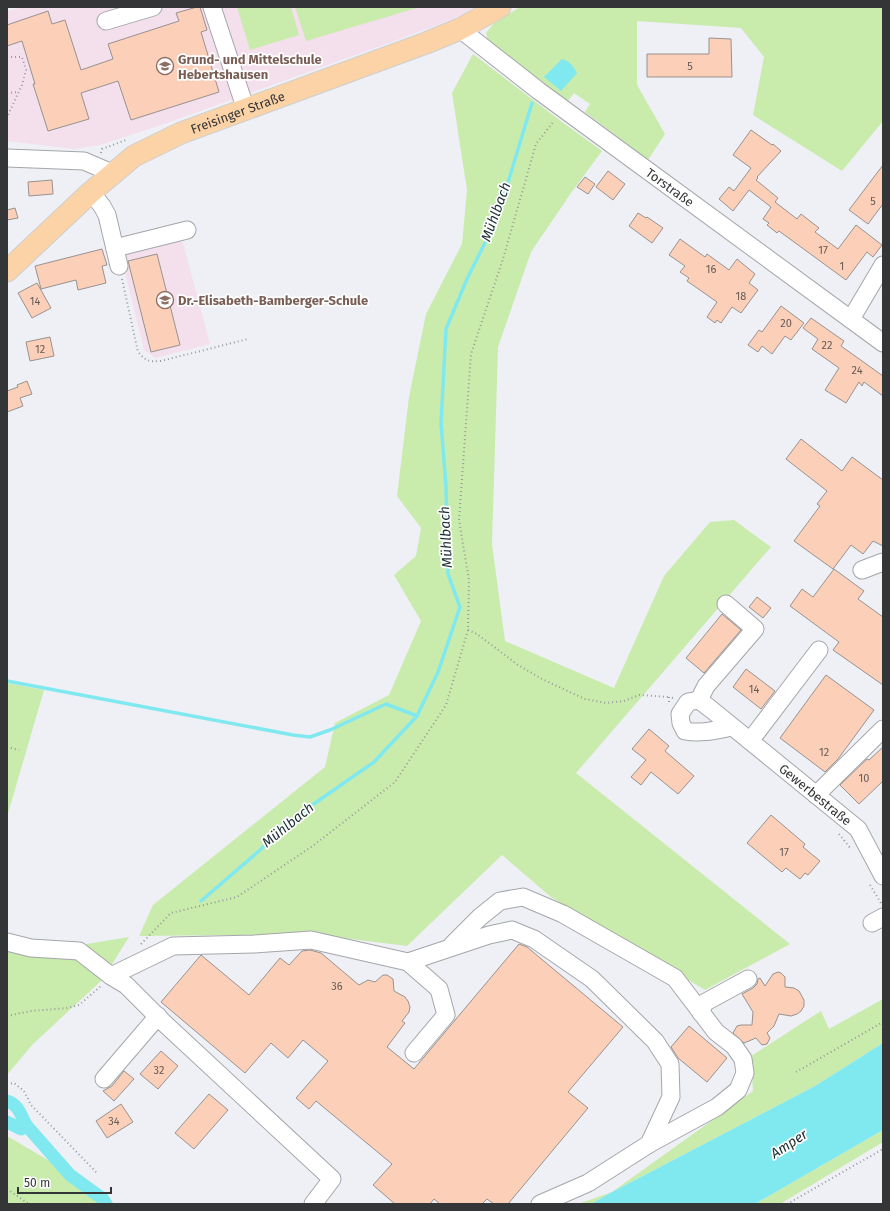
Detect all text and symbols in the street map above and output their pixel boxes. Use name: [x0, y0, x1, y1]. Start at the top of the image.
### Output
place label: Grund- und Mittelschule Hebertshausen: [178, 52, 322, 82]
school or university icon: Grund- und Mittelschule Hebertshausen: [155, 56, 175, 76]
house number: 5: [687, 60, 693, 73]
street label: Freisinger Straße: [188, 88, 287, 136]
street label: Torstraße: [643, 165, 697, 210]
water label: Mühlbach: [477, 180, 515, 244]
house number: 5: [870, 195, 876, 208]
house number: 17: [818, 244, 828, 257]
house number: 1: [840, 260, 844, 273]
house number: 16: [706, 263, 716, 276]
school or university icon: Dr.-Elisabeth-Bamberger-Schule: [155, 290, 175, 310]
house number: 18: [736, 290, 746, 303]
place label: Dr.-Elisabeth-Bamberger-Schule: [178, 293, 368, 308]
house number: 14: [30, 295, 40, 308]
house number: 20: [780, 317, 792, 330]
house number: 22: [822, 339, 832, 352]
house number: 12: [35, 343, 45, 356]
house number: 24: [852, 364, 863, 377]
water label: Mühlbach: [436, 506, 456, 568]
house number: 14: [749, 683, 759, 696]
house number: 12: [819, 746, 829, 759]
street label: Gewerbestraße: [776, 760, 855, 828]
house number: 10: [859, 772, 869, 785]
water label: Mühlbach: [259, 799, 317, 851]
house number: 17: [779, 846, 789, 859]
house number: 36: [331, 980, 343, 993]
house number: 32: [154, 1064, 164, 1077]
house number: 34: [108, 1115, 120, 1128]
water label: Amper: [767, 1125, 811, 1163]
scale bar: [18, 1169, 111, 1195]
text: 50 m: [24, 1176, 50, 1190]

